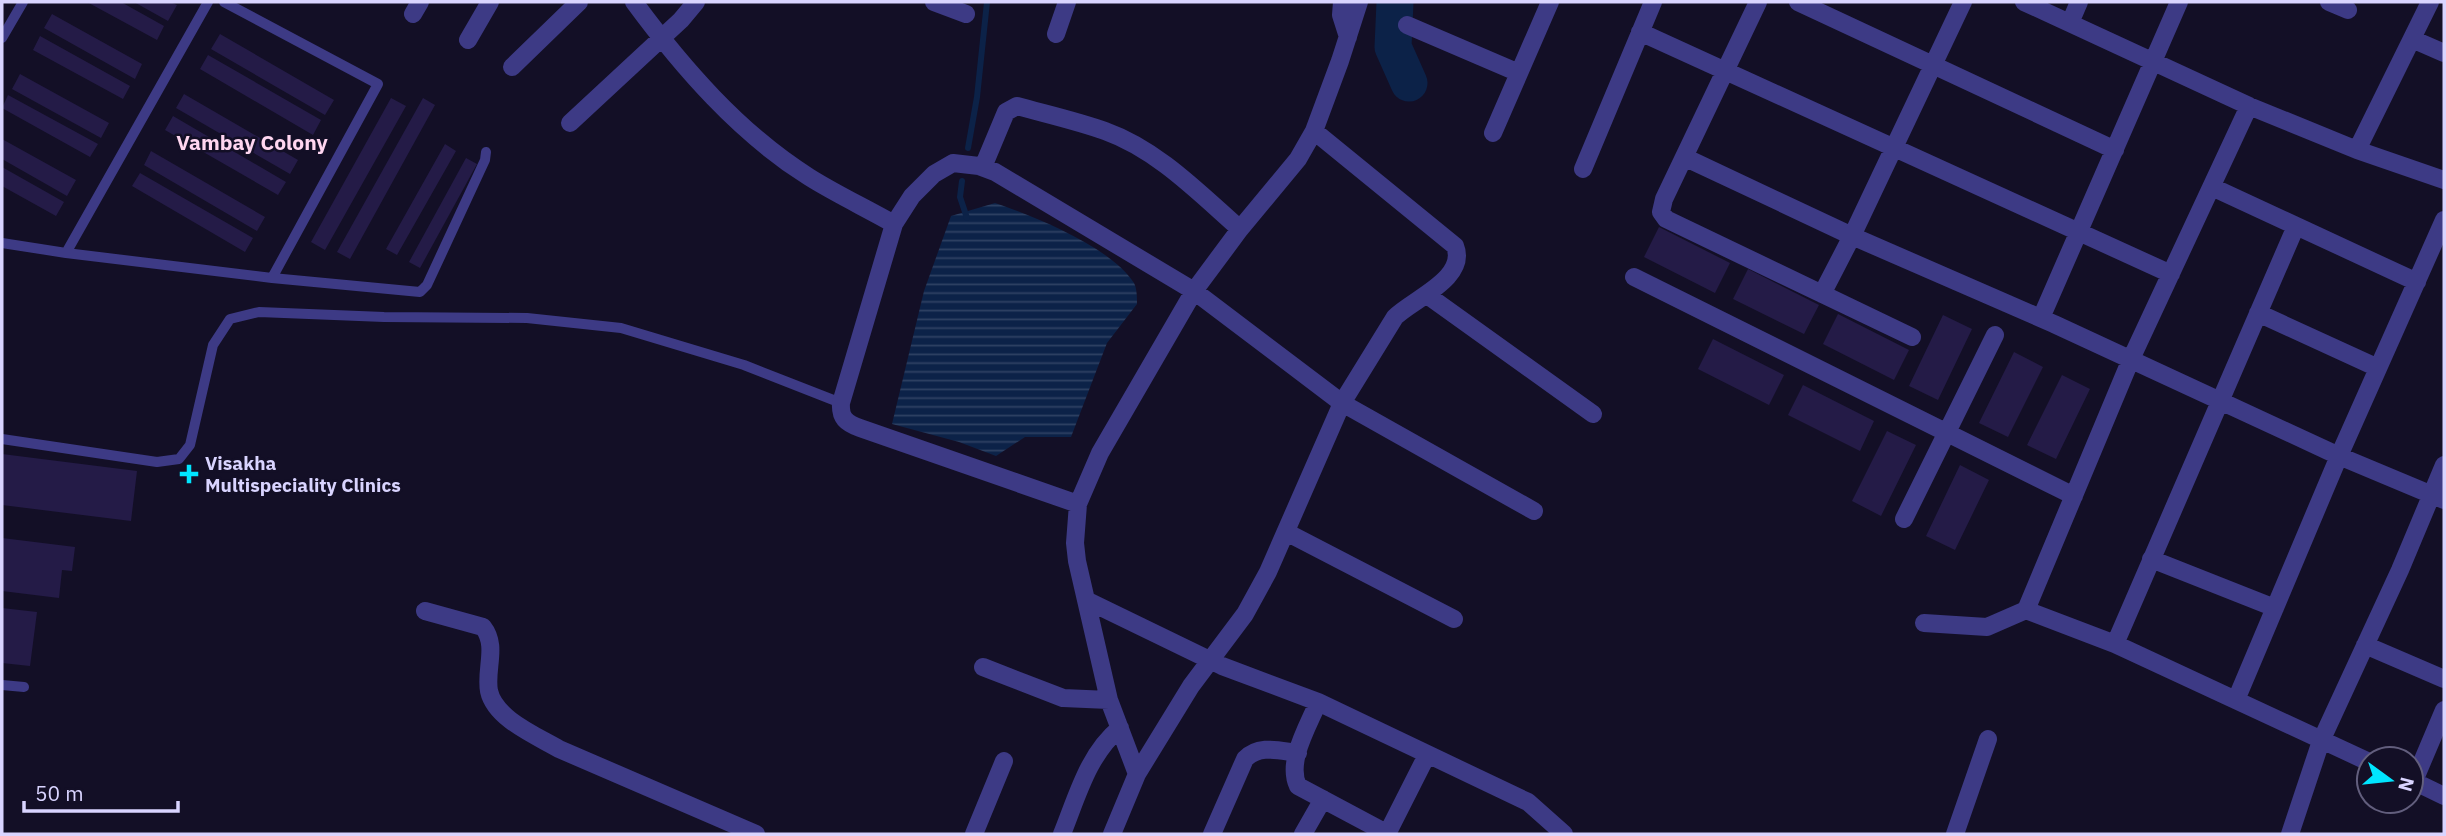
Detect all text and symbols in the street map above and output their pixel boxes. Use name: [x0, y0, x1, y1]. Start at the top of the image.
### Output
district label: Vambay Colony: [176, 128, 329, 156]
place label: Visakha Multispeciality Clinics: [205, 451, 401, 497]
marker: Visakha Multispeciality Clinics: [179, 464, 199, 484]
north arrow: [2355, 745, 2425, 815]
scale bar: [24, 770, 178, 814]
text: N: [2393, 775, 2420, 794]
text: 50 m: [35, 779, 84, 807]

